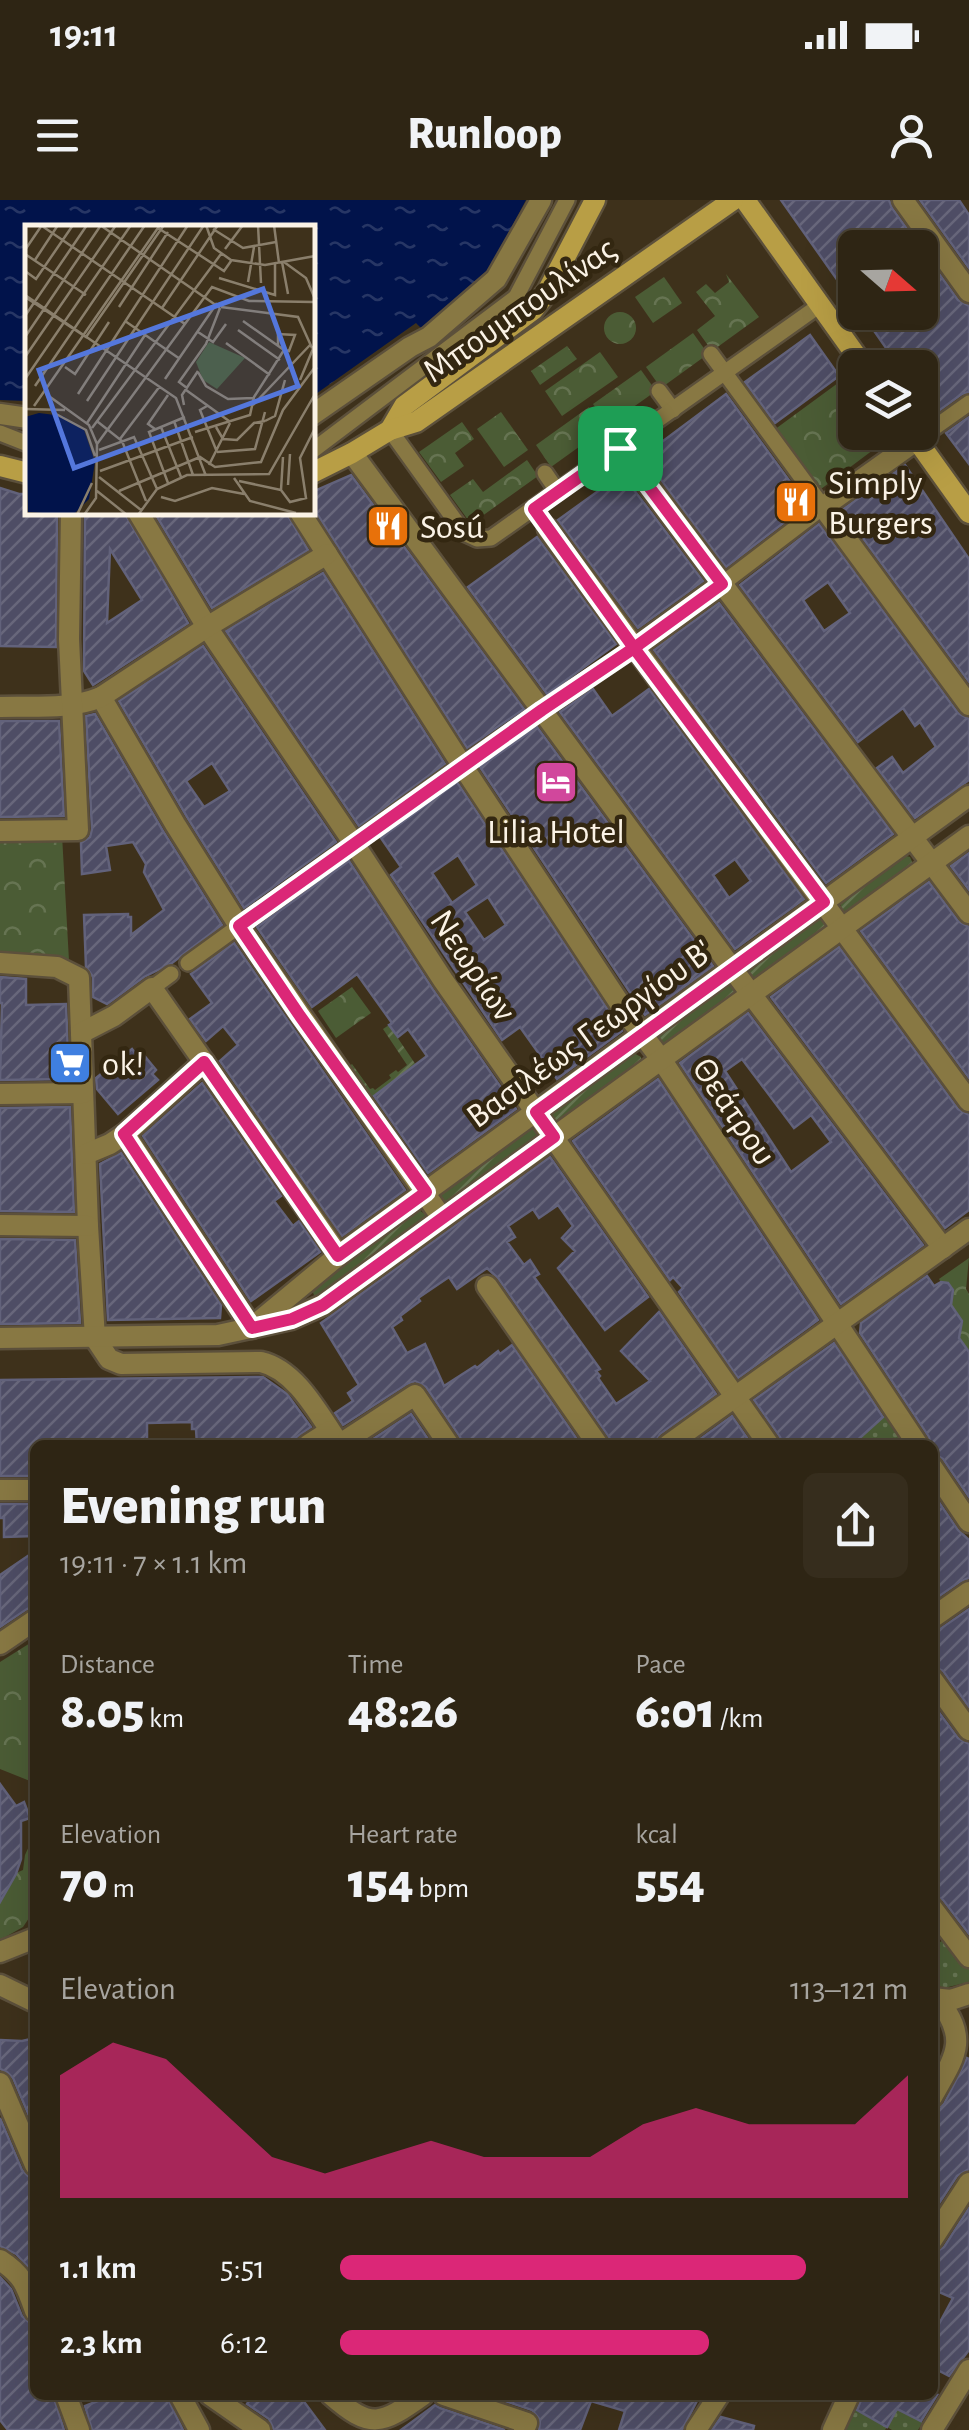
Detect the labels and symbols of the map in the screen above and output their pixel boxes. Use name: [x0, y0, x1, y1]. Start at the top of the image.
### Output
inset map: [25, 225, 315, 515]
north arrow: [838, 230, 938, 330]
street label: Μπουμπουλίνας: [417, 231, 623, 390]
pin: [578, 406, 663, 491]
place label: Simply Burgers: [828, 466, 933, 541]
restaurant icon: Simply Burgers: [773, 479, 819, 525]
restaurant icon: Sosú: [365, 503, 411, 549]
place label: Sosú: [420, 510, 484, 545]
hotel icon: Lilia Hotel: [533, 759, 579, 805]
place label: Lilia Hotel: [487, 815, 625, 850]
street label: Νεωρίων: [423, 904, 522, 1028]
street label: Βασιλέως Γεωργίου Β': [461, 934, 719, 1135]
supermarket icon: ok!: [47, 1040, 93, 1086]
place label: ok!: [102, 1047, 144, 1082]
street label: Θεάτρου: [685, 1052, 782, 1172]

